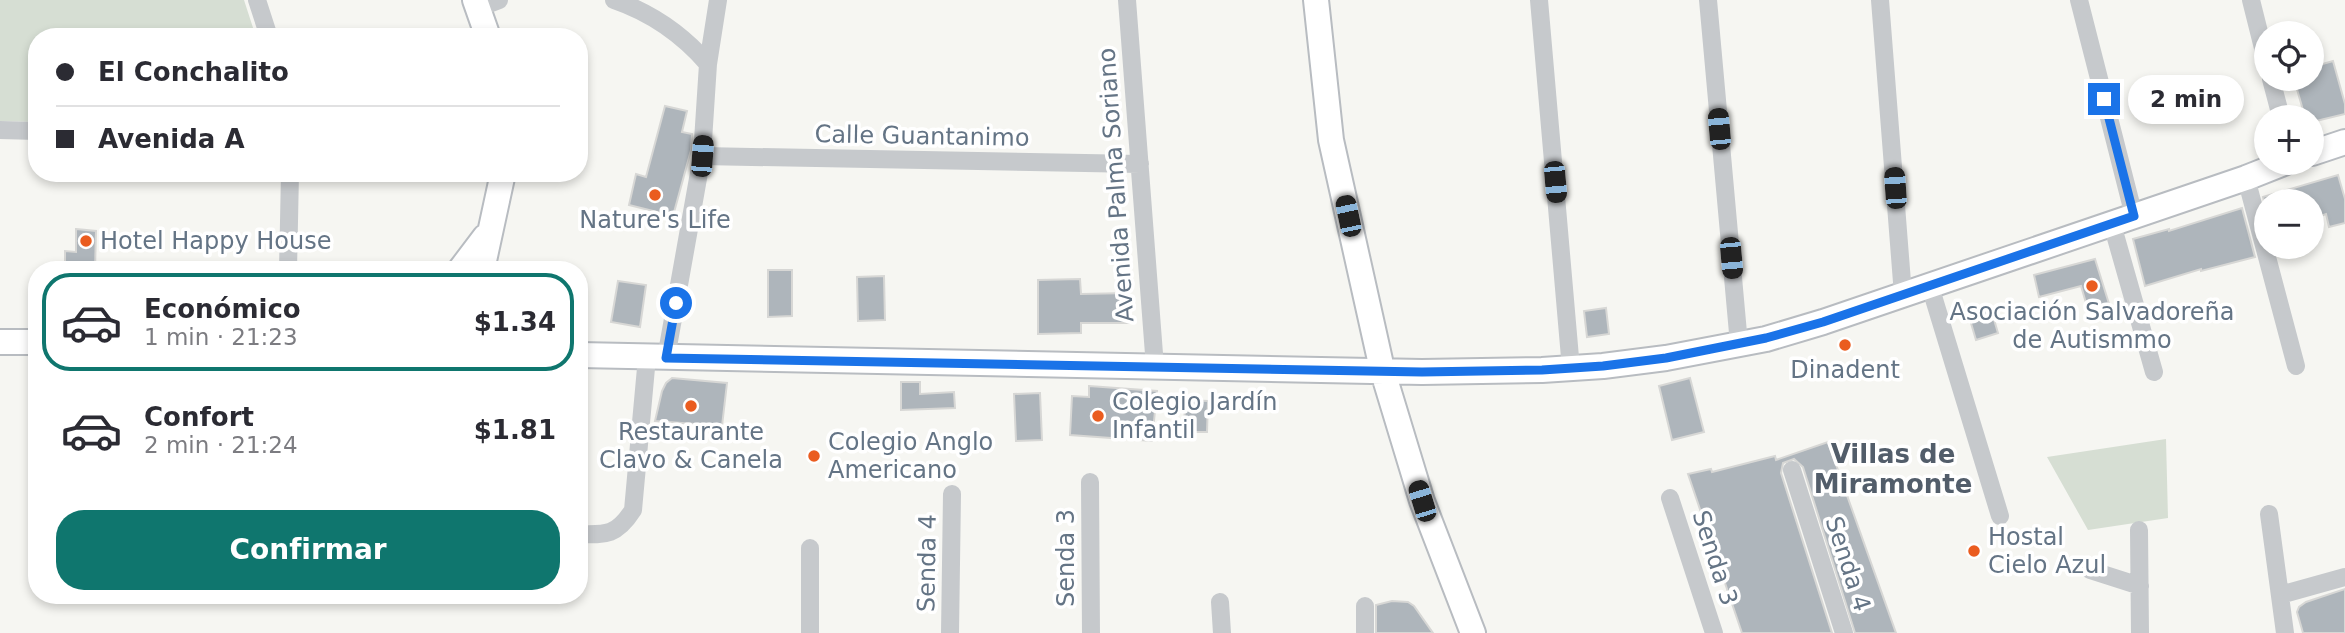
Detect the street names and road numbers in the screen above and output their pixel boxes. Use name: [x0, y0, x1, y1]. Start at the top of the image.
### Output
street label: Avenida Palma Soriano: [1092, 47, 1140, 323]
street label: Calle Guantanimo: [814, 120, 1030, 152]
street label: Senda 3: [1687, 507, 1743, 609]
street label: Senda 3: [1052, 509, 1080, 607]
street label: Senda 4: [1820, 513, 1876, 615]
street label: Senda 4: [912, 514, 942, 612]

